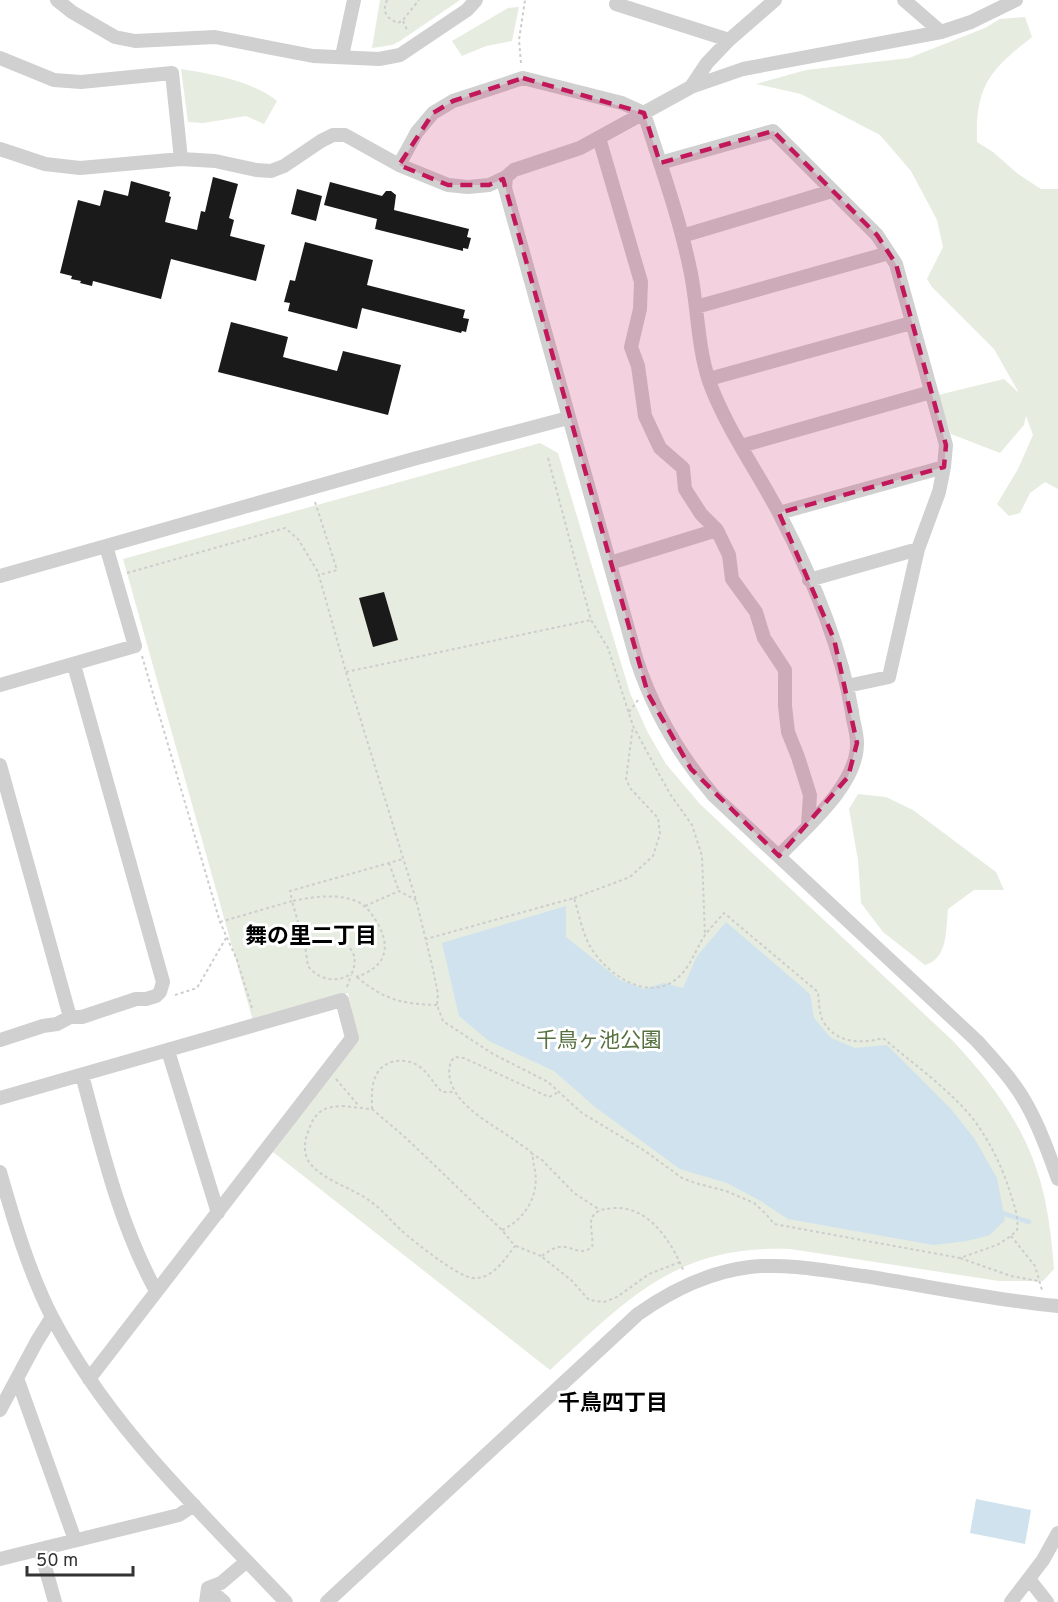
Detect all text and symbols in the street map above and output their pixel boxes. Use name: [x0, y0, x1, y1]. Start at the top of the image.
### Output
district label: 舞の里二丁目: [245, 924, 377, 951]
park label: 千鳥ヶ池公園: [536, 1028, 662, 1055]
district label: 千鳥四丁目: [558, 1391, 668, 1418]
scale bar: [27, 1539, 134, 1577]
text: 50 m: [36, 1550, 78, 1573]

